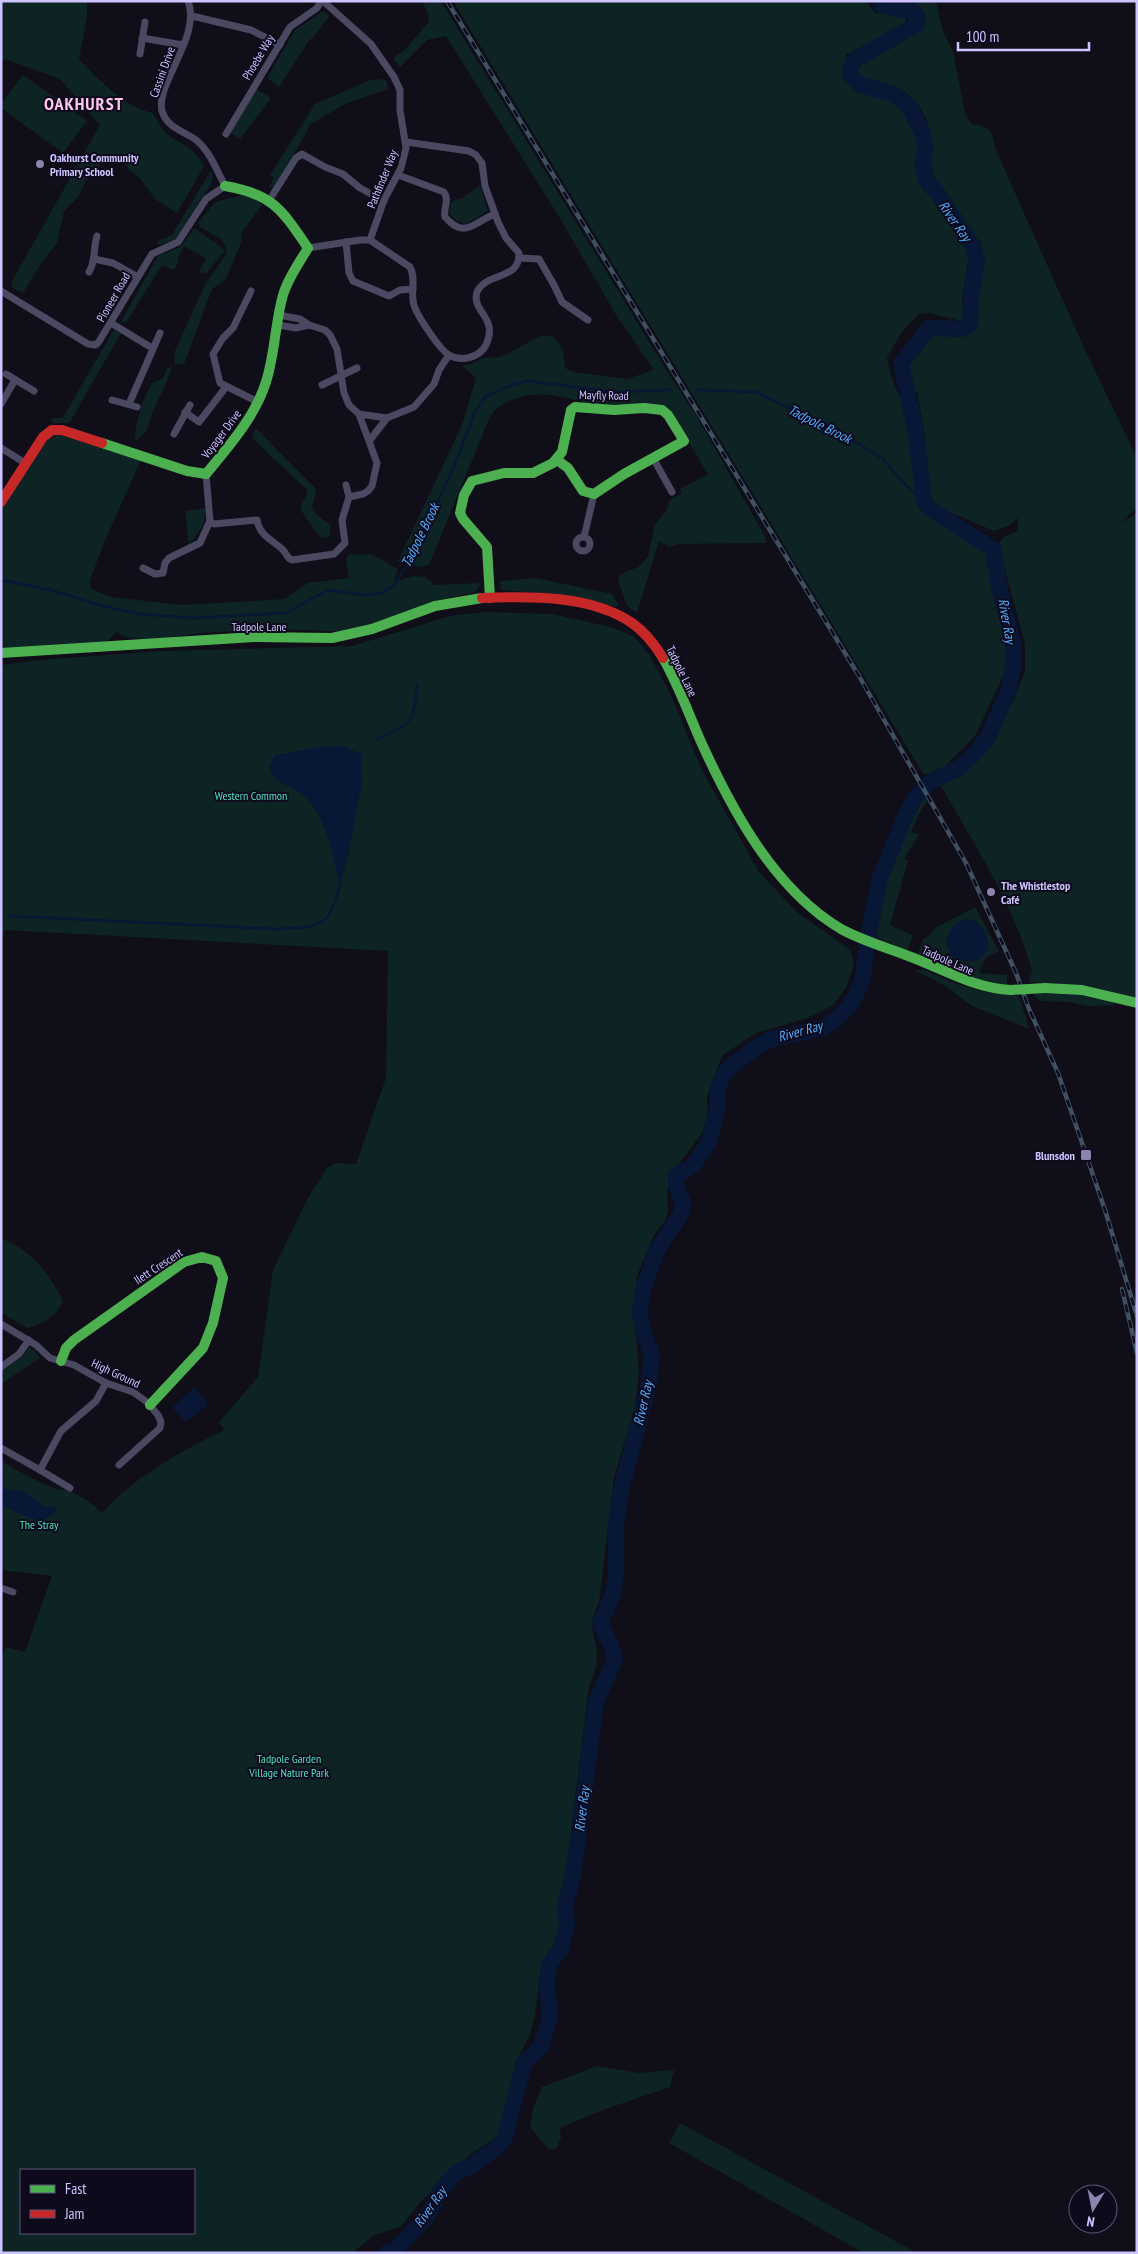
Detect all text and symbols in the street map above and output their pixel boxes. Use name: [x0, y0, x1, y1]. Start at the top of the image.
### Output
scale bar: [958, 20, 1089, 52]
text: 100 m: [966, 27, 999, 46]
street label: Phoebe Way: [239, 31, 278, 82]
street label: Cassini Drive: [146, 44, 178, 100]
district label: OAKHURST: [44, 92, 124, 115]
street label: Pathfinder Way: [363, 147, 401, 210]
place label: Oakhurst Community Primary School: [50, 150, 139, 179]
marker: Oakhurst Community Primary School: [34, 158, 46, 170]
water label: River Ray: [935, 197, 976, 246]
street label: Pioneer Road: [93, 270, 133, 324]
street label: Mayfly Road: [579, 387, 629, 403]
water label: Tadpole Brook: [785, 400, 856, 448]
street label: Voyager Drive: [197, 407, 244, 462]
water label: Tadpole Brook: [397, 499, 444, 570]
water label: River Ray: [994, 597, 1020, 647]
street label: Tadpole Lane: [232, 619, 286, 634]
street label: Tadpole Lane: [663, 643, 701, 699]
park label: Western Common: [215, 788, 287, 803]
place label: The Whistlestop Café: [1001, 878, 1071, 907]
marker: The Whistlestop Café: [985, 886, 997, 898]
street label: Tadpole Lane: [920, 942, 976, 978]
water label: River Ray: [776, 1016, 826, 1046]
place label: Blunsdon: [1035, 1148, 1075, 1163]
marker: Blunsdon: [1079, 1148, 1093, 1162]
street label: Ilett Crescent: [131, 1244, 186, 1287]
street label: High Ground: [89, 1355, 143, 1391]
water label: River Ray: [629, 1377, 657, 1427]
park label: The Stray: [19, 1517, 59, 1532]
park label: Tadpole Garden Village Nature Park: [248, 1751, 329, 1780]
water label: River Ray: [570, 1784, 594, 1833]
legend: [20, 2169, 195, 2234]
text: Fast: [65, 2179, 86, 2198]
water label: River Ray: [410, 2182, 451, 2231]
north arrow: [1068, 2184, 1118, 2234]
text: Jam: [64, 2204, 84, 2223]
text: N: [1085, 2212, 1096, 2231]

